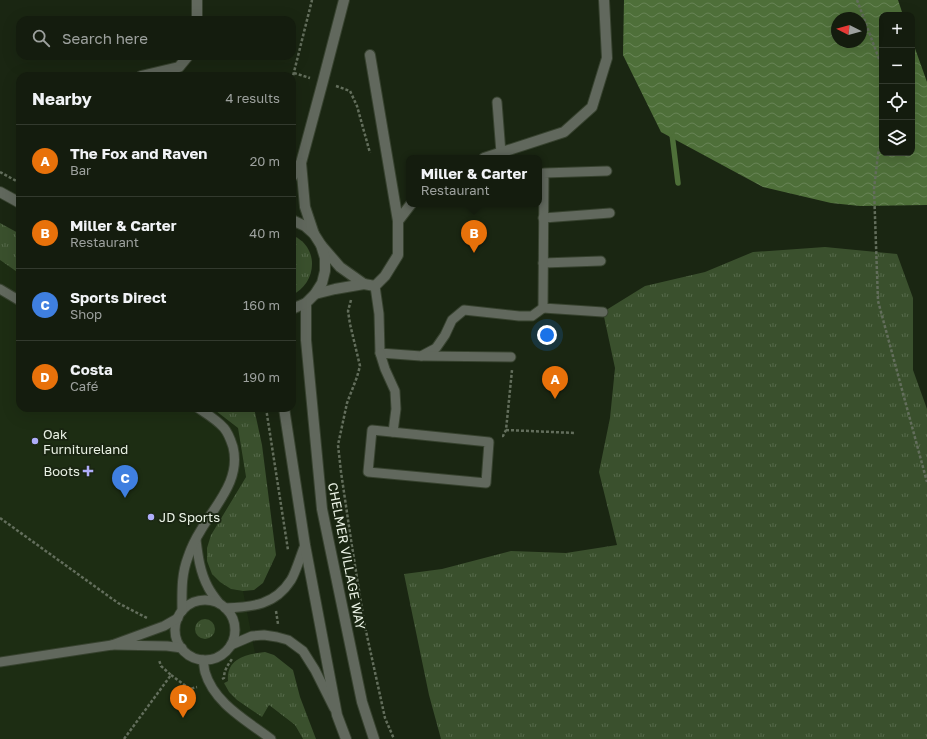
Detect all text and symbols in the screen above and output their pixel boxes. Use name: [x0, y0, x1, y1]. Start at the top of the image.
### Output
north arrow: [831, 12, 867, 48]
map controls: [879, 12, 915, 156]
button: +: [879, 12, 915, 48]
search box: [16, 16, 296, 60]
icon: search: [30, 27, 52, 49]
text: Search here: [62, 29, 148, 47]
button: −: [879, 48, 915, 84]
button: locate: [879, 84, 915, 120]
text: Nearby: [32, 88, 92, 109]
text: 4 results: [226, 90, 280, 106]
button: layers: [879, 120, 915, 156]
text: The Fox and Raven: [70, 144, 207, 162]
text: A: [40, 153, 50, 169]
text: 20 m: [250, 153, 280, 169]
popup: [406, 155, 542, 207]
text: Bar: [70, 162, 91, 178]
text: Miller & Carter: [421, 164, 527, 182]
text: Restaurant: [421, 182, 490, 198]
text: Miller & Carter: [70, 216, 176, 234]
pin: B: [461, 220, 487, 253]
text: B: [40, 225, 50, 241]
text: 40 m: [249, 225, 280, 241]
text: Restaurant: [70, 234, 139, 250]
text: Sports Direct: [70, 288, 167, 306]
text: C: [40, 297, 50, 313]
text: 160 m: [243, 297, 280, 313]
text: Shop: [70, 306, 102, 322]
your location: [537, 325, 557, 345]
text: Costa: [70, 360, 113, 378]
pin: A: [542, 366, 568, 399]
text: D: [40, 369, 50, 385]
text: 190 m: [243, 369, 280, 385]
text: Café: [70, 378, 98, 394]
place label: Oak Furnitureland: [43, 426, 128, 457]
marker: Oak Furnitureland: [30, 436, 40, 446]
place label: Boots: [44, 463, 80, 479]
pin: C: [112, 465, 138, 498]
marker: Boots: [83, 466, 93, 476]
street label: CHELMER VILLAGE WAY: [325, 481, 369, 632]
place label: JD Sports: [159, 509, 220, 525]
marker: JD Sports: [146, 512, 156, 522]
pin: D: [170, 685, 196, 718]

